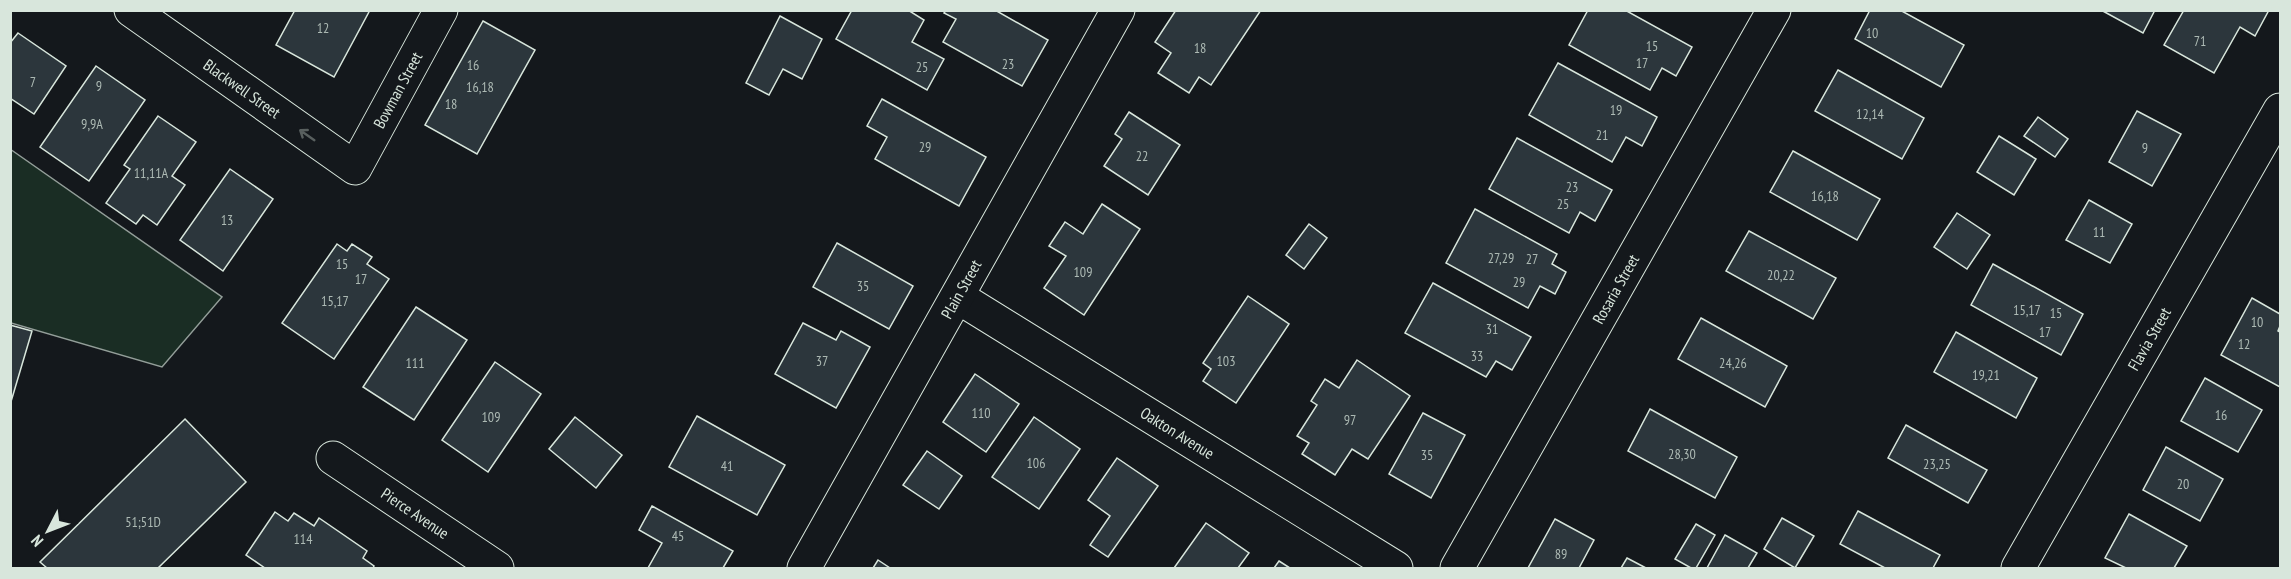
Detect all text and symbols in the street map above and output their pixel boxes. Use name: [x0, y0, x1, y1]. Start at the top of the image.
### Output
house number: 12: [317, 19, 329, 37]
house number: 10: [1866, 24, 1878, 42]
house number: 71: [2194, 32, 2206, 50]
house number: 15: [1646, 37, 1658, 55]
house number: 18: [1194, 39, 1206, 57]
street label: Bowman Street: [369, 48, 427, 132]
street label: Blackwell Street: [200, 54, 285, 123]
house number: 17: [1636, 54, 1648, 72]
house number: 23: [1002, 55, 1014, 73]
house number: 16: [467, 56, 479, 74]
house number: 25: [916, 58, 928, 76]
house number: 7: [30, 73, 36, 91]
house number: 9: [96, 77, 102, 95]
house number: 16,18: [466, 78, 494, 96]
house number: 18: [445, 95, 457, 113]
house number: 19: [1610, 101, 1622, 119]
house number: 12,14: [1856, 105, 1885, 123]
house number: 9,9A: [81, 115, 103, 133]
house number: 21: [1596, 126, 1608, 144]
one-way arrow: [299, 129, 316, 141]
house number: 29: [919, 138, 931, 156]
house number: 9: [2142, 139, 2148, 157]
house number: 22: [1136, 147, 1148, 165]
house number: 11,11A: [134, 164, 169, 182]
house number: 23: [1566, 178, 1578, 196]
house number: 16,18: [1811, 187, 1839, 205]
house number: 25: [1557, 195, 1569, 213]
house number: 13: [221, 211, 233, 229]
house number: 11: [2093, 223, 2105, 241]
house number: 27,29: [1488, 249, 1514, 267]
house number: 27: [1526, 250, 1538, 268]
street label: Rosaria Street: [1588, 250, 1643, 327]
house number: 15: [336, 255, 348, 273]
street label: Plain Street: [936, 256, 986, 322]
house number: 109: [1074, 263, 1092, 281]
house number: 20,22: [1767, 266, 1795, 284]
house number: 17: [355, 270, 367, 288]
house number: 29: [1513, 273, 1525, 291]
house number: 35: [857, 277, 869, 295]
house number: 15,17: [321, 292, 349, 310]
house number: 15,17: [2013, 301, 2041, 319]
street label: Flavia Street: [2123, 303, 2175, 374]
house number: 15: [2050, 304, 2062, 322]
house number: 10: [2251, 313, 2263, 331]
house number: 31: [1486, 320, 1498, 338]
house number: 17: [2039, 323, 2051, 341]
house number: 12: [2238, 335, 2250, 353]
house number: 33: [1471, 347, 1483, 365]
house number: 37: [816, 352, 828, 370]
house number: 103: [1217, 352, 1235, 370]
house number: 111: [406, 354, 424, 372]
house number: 24,26: [1719, 354, 1747, 372]
house number: 19,21: [1972, 366, 2000, 384]
street label: Oakton Avenue: [1137, 402, 1218, 463]
house number: 110: [972, 404, 990, 422]
house number: 16: [2215, 406, 2227, 424]
house number: 109: [482, 408, 500, 426]
house number: 97: [1344, 411, 1356, 429]
house number: 28,30: [1668, 445, 1696, 463]
house number: 35: [1421, 446, 1433, 464]
house number: 106: [1027, 454, 1045, 472]
house number: 23,25: [1923, 455, 1951, 473]
house number: 41: [721, 457, 733, 475]
house number: 20: [2177, 475, 2189, 493]
street label: Pierce Avenue: [378, 483, 453, 543]
north arrow: [18, 501, 78, 561]
house number: 51;51D: [125, 513, 161, 531]
house number: 45: [672, 527, 684, 545]
house number: 114: [294, 530, 313, 548]
text: N: [27, 531, 47, 551]
house number: 89: [1555, 545, 1567, 563]

